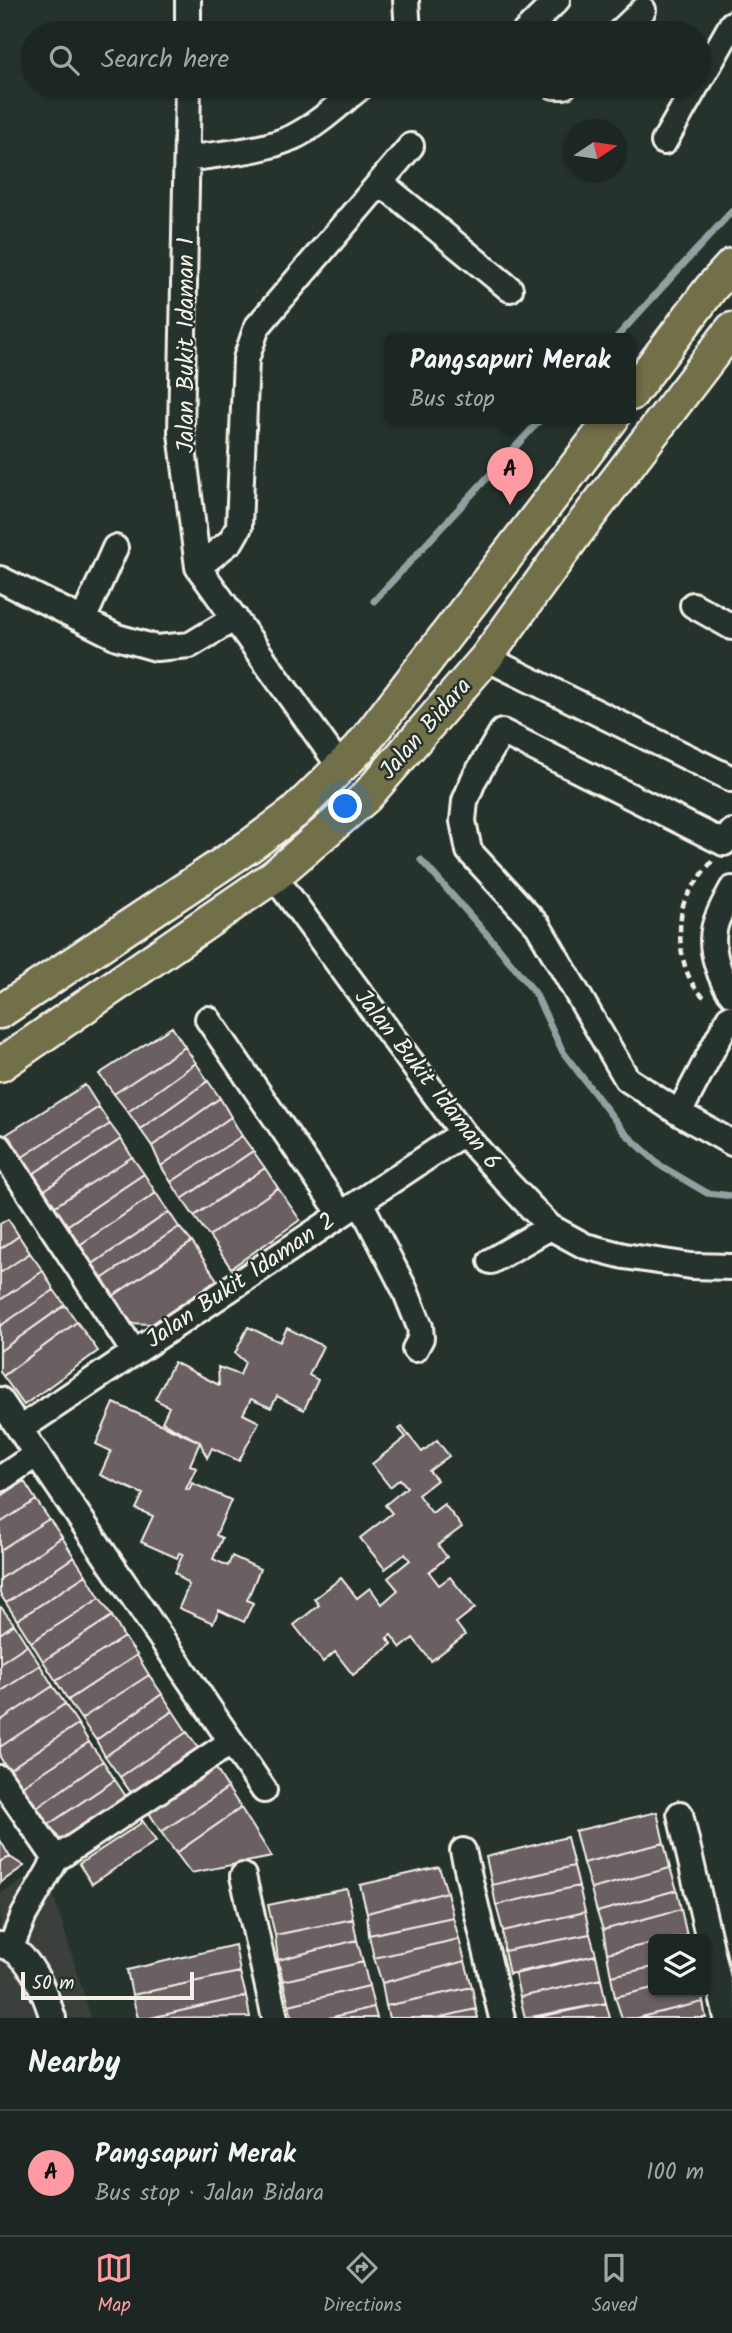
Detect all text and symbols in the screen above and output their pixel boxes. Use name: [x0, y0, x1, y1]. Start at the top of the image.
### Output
search box: [21, 21, 711, 98]
text: Search here: [101, 39, 229, 81]
icon: search: [45, 41, 83, 79]
north arrow: [564, 119, 627, 182]
street label: Jalan Bukit Idaman 1: [167, 237, 206, 453]
popup: [384, 333, 636, 424]
text: Pangsapuri Merak: [410, 340, 610, 382]
text: Bus stop: [410, 382, 495, 418]
pin: A: [487, 447, 533, 505]
street label: Jalan Bidara: [370, 669, 482, 789]
your location: [328, 789, 362, 823]
street label: Jalan Bukit Idaman 6: [343, 981, 511, 1179]
street label: Jalan Bukit Idaman 2: [138, 1203, 344, 1359]
map controls: [648, 1934, 711, 1997]
button: layers: [648, 1934, 711, 1997]
scale bar: [21, 1969, 194, 2001]
text: 50 m: [32, 1969, 74, 1999]
text: Nearby: [28, 2040, 120, 2088]
text: Pangsapuri Merak: [95, 2134, 296, 2176]
text: A: [44, 2155, 58, 2191]
text: 100 m: [646, 2155, 704, 2191]
text: Bus stop · Jalan Bidara: [95, 2176, 324, 2212]
tab: Map: [95, 2249, 133, 2321]
tab: Directions: [323, 2249, 402, 2321]
tab: Saved: [592, 2249, 637, 2321]

